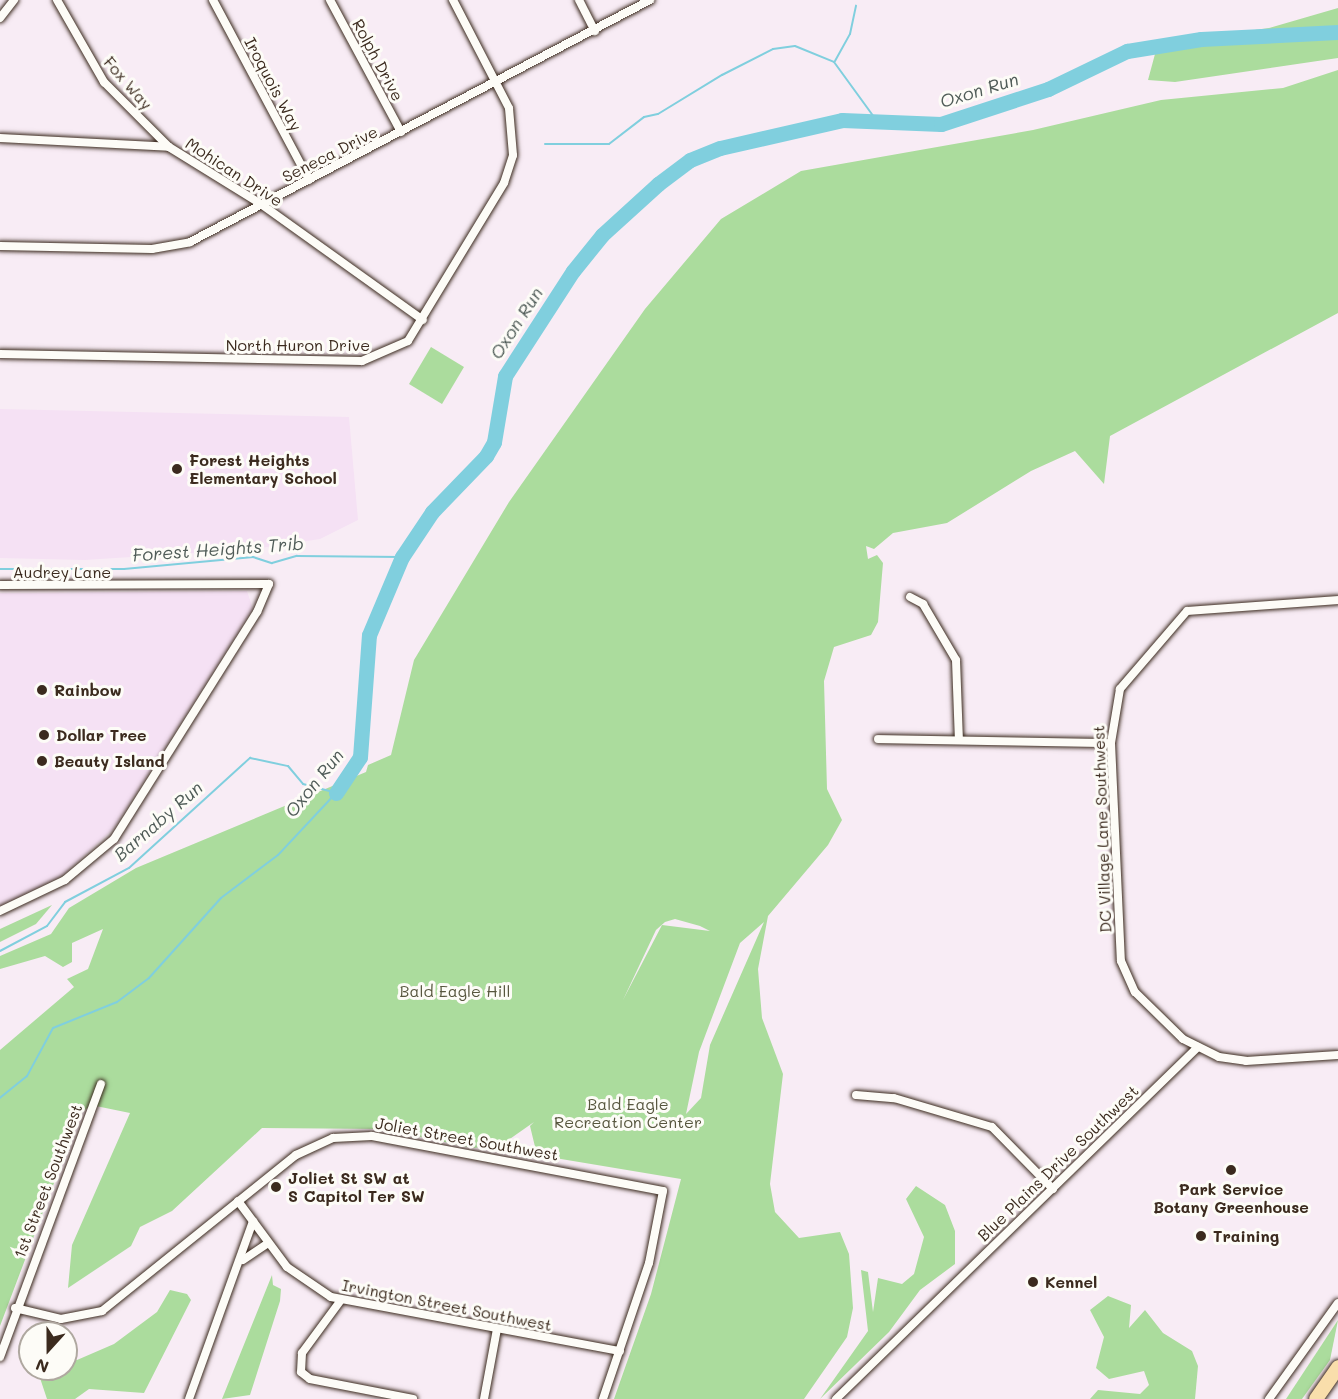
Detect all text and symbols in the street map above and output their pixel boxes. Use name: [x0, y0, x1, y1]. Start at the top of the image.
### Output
street label: Rolph Drive: [348, 16, 408, 104]
street label: Iroquois Way: [240, 34, 306, 134]
street label: Fox Way: [100, 53, 156, 113]
water label: Oxon Run: [937, 68, 1021, 112]
street label: Seneca Drive: [279, 122, 381, 186]
street label: Mohican Drive: [182, 134, 286, 210]
water label: Oxon Run: [485, 283, 547, 363]
street label: North Huron Drive: [226, 335, 370, 355]
place label: Forest Heights Elementary School: [189, 450, 337, 488]
marker: Forest Heights Elementary School: [170, 462, 184, 476]
water label: Forest Heights Trib: [132, 532, 304, 566]
street label: Audrey Lane: [13, 562, 111, 582]
place label: Rainbow: [54, 680, 122, 700]
marker: Rainbow: [35, 683, 49, 697]
place label: Dollar Tree: [56, 725, 147, 745]
street label: DC Village Lane Southwest: [1089, 725, 1115, 933]
marker: Dollar Tree: [37, 728, 51, 742]
water label: Oxon Run: [280, 745, 348, 821]
place label: Beauty Island: [54, 751, 165, 771]
marker: Beauty Island: [35, 754, 49, 768]
water label: Barnaby Run: [109, 777, 207, 865]
park label: Bald Eagle Hill: [400, 981, 510, 1001]
street label: Blue Plains Drive Southwest: [974, 1081, 1142, 1245]
park label: Bald Eagle Recreation Center: [554, 1094, 702, 1132]
street label: 1st Street Southwest: [10, 1101, 86, 1261]
street label: Joliet Street Southwest: [374, 1113, 560, 1165]
marker: Park Service Botany Greenhouse: [1224, 1163, 1238, 1177]
place label: Joliet St SW at S Capitol Ter SW: [288, 1168, 425, 1206]
place label: Park Service Botany Greenhouse: [1153, 1179, 1309, 1217]
marker: Joliet St SW at S Capitol Ter SW: [269, 1180, 283, 1194]
place label: Training: [1213, 1226, 1279, 1246]
marker: Training: [1194, 1229, 1208, 1243]
place label: Kennel: [1045, 1272, 1097, 1292]
street label: Irvington Street Southwest: [340, 1275, 554, 1335]
marker: Kennel: [1026, 1275, 1040, 1289]
north arrow: [18, 1321, 78, 1381]
text: N: [33, 1354, 52, 1378]

